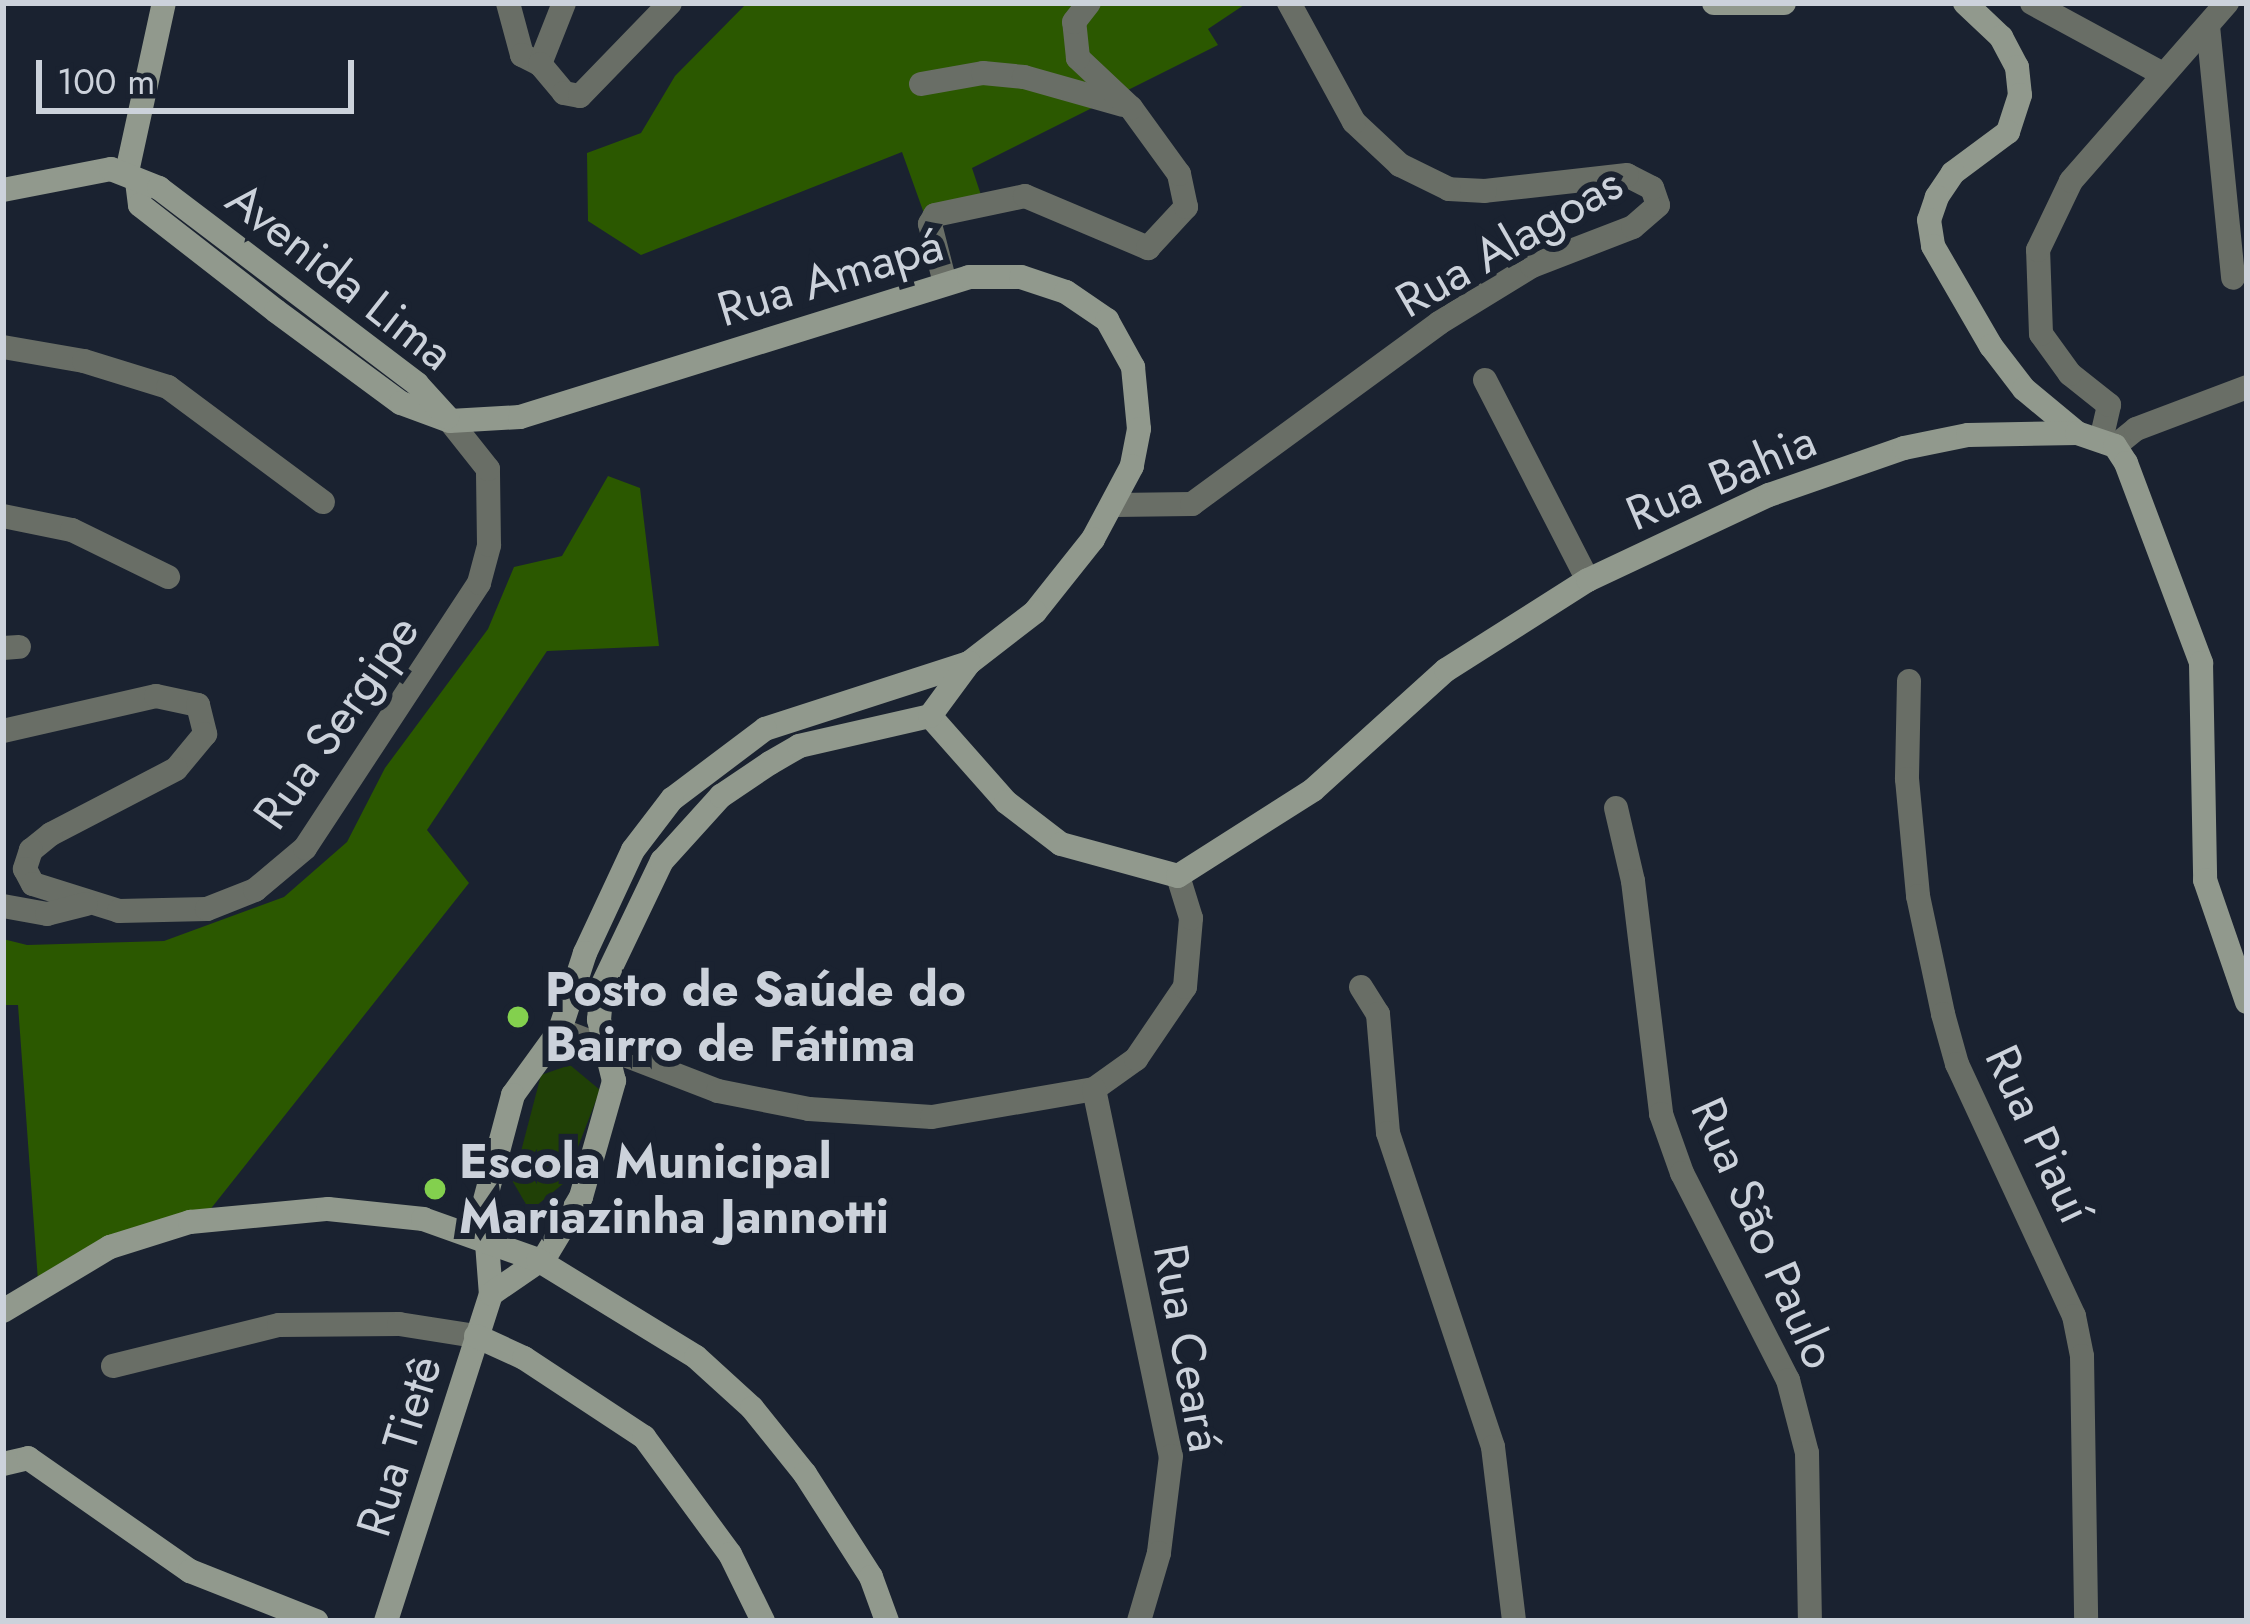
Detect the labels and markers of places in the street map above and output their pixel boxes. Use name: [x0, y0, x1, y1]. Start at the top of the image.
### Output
place label: Posto de Saúde do Bairro de Fátima: [545, 960, 966, 1073]
marker: Posto de Saúde do Bairro de Fátima: [502, 1001, 534, 1033]
place label: Escola Municipal Mariazinha Jannotti: [459, 1132, 889, 1245]
marker: Escola Municipal Mariazinha Jannotti: [422, 1176, 448, 1202]

